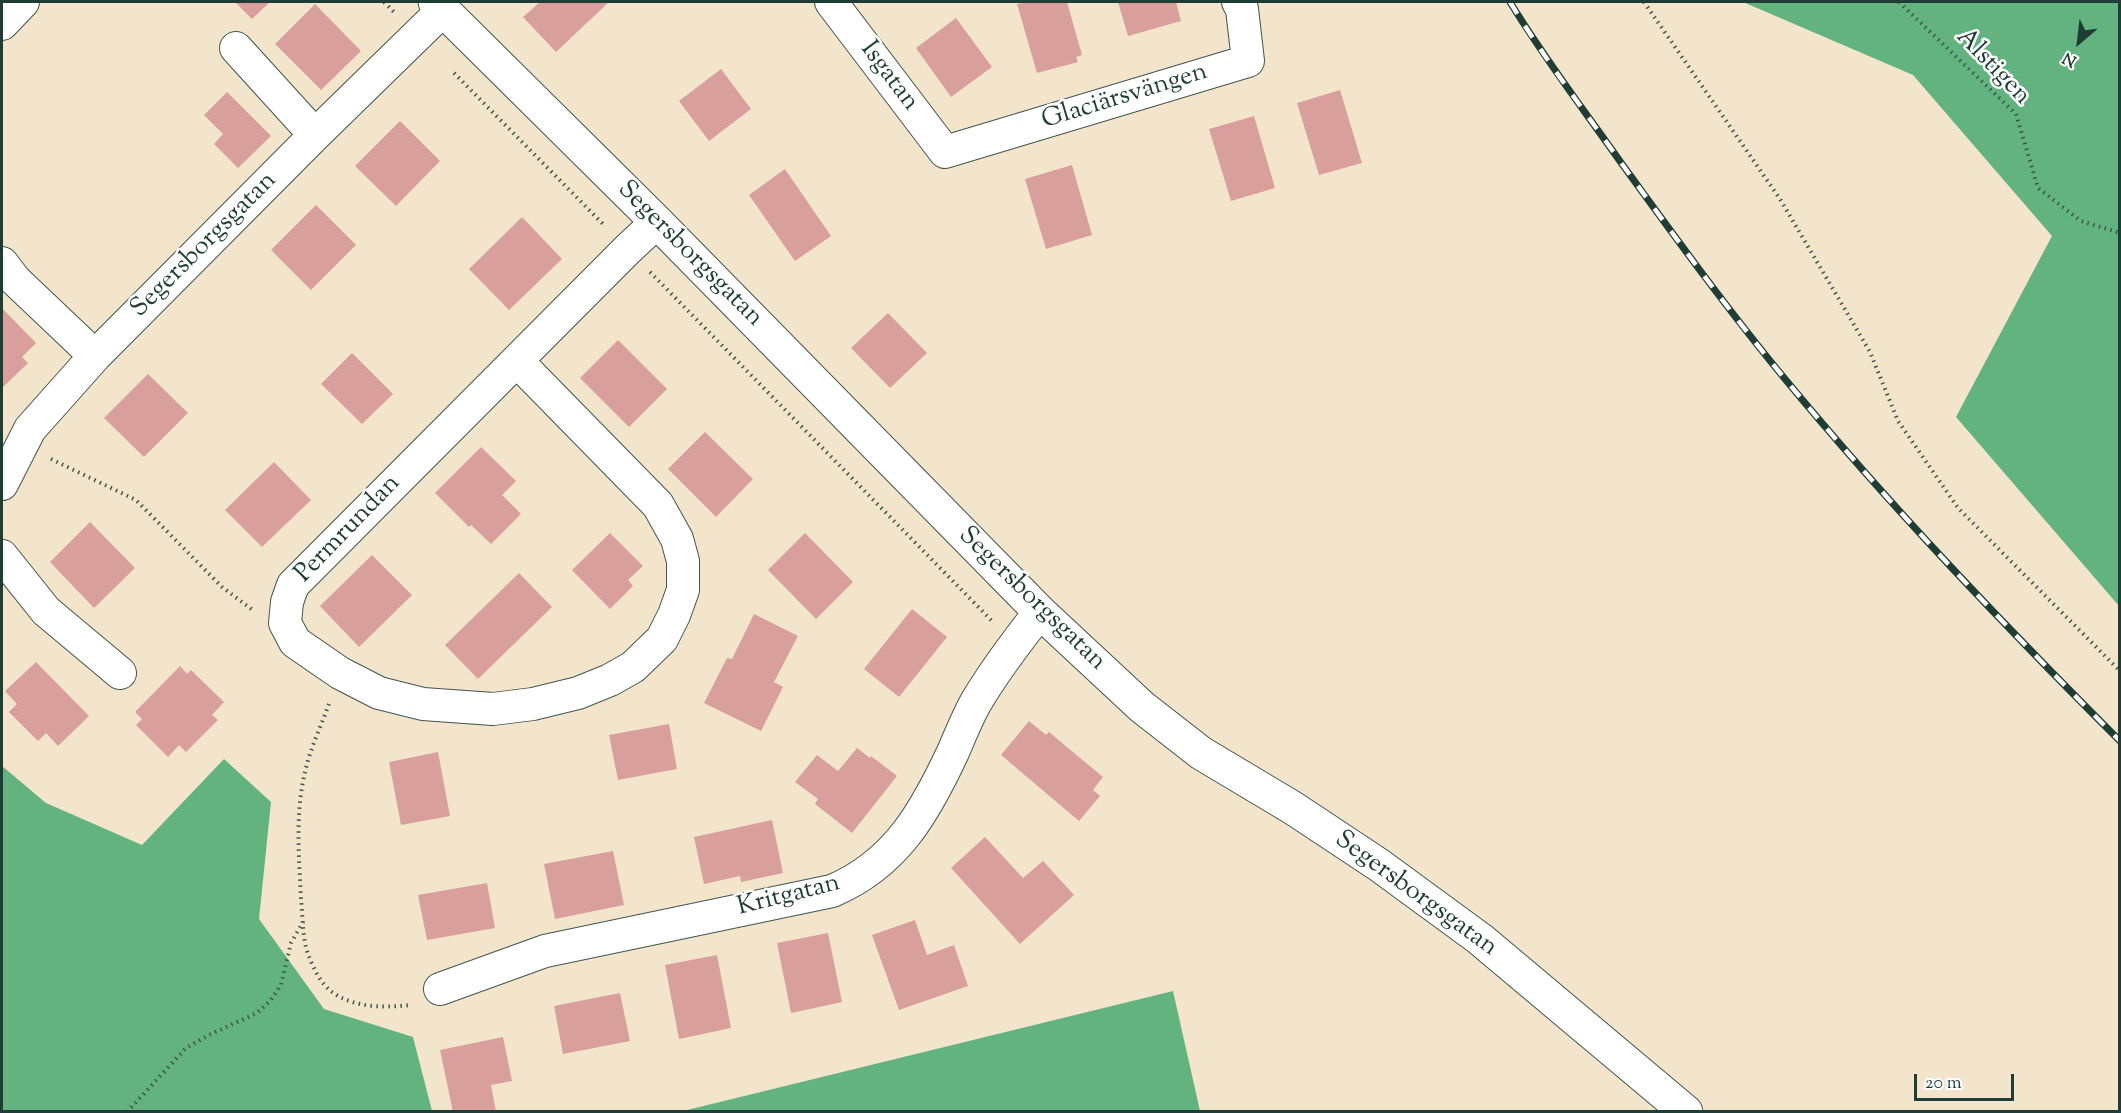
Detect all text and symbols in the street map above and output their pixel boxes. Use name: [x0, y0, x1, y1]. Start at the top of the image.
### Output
north arrow: [2049, 12, 2109, 72]
street label: Alstigen: [1948, 23, 2036, 113]
street label: Isgatan: [852, 36, 924, 118]
text: N: [2059, 45, 2081, 71]
street label: Glaciärsvängen: [1038, 58, 1212, 138]
street label: Segersborgsgatan: [125, 166, 285, 326]
street label: Segersborgsgatan: [609, 175, 769, 335]
street label: Permrundan: [290, 469, 408, 591]
street label: Segersborgsgatan: [950, 521, 1112, 679]
street label: Segersborgsgatan: [1327, 825, 1503, 965]
street label: Kritgatan: [734, 869, 844, 925]
scale bar: [1917, 1062, 2018, 1100]
text: 20 m: [1925, 1071, 1962, 1097]

